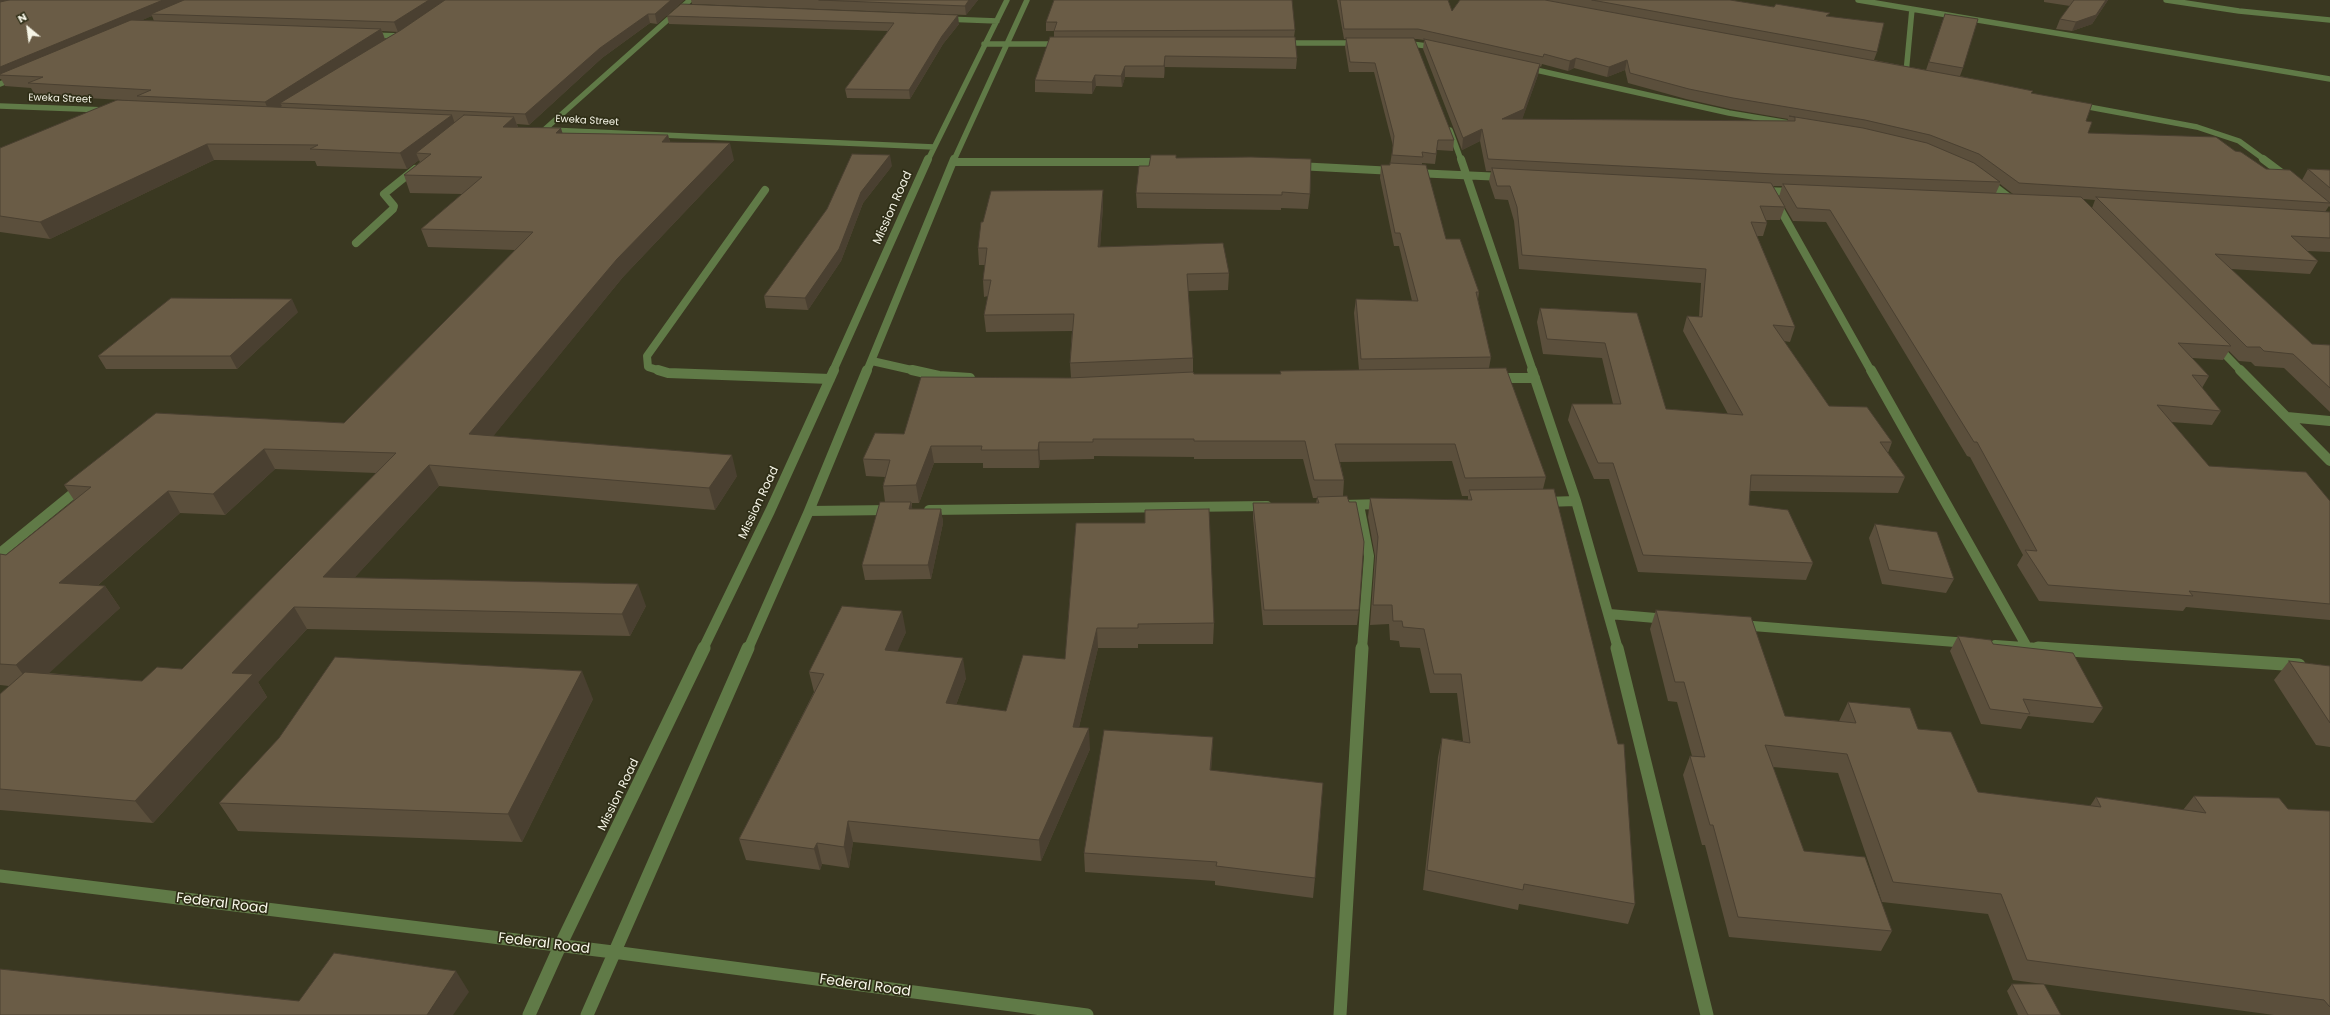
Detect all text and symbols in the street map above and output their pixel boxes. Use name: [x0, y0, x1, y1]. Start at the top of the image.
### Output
north arrow: [8, 8, 48, 48]
text: N: [15, 9, 30, 27]
street label: Eweka Street: [28, 92, 92, 106]
street label: Eweka Street: [555, 113, 619, 129]
street label: Mission Road: [870, 169, 916, 247]
street label: Mission Road: [736, 464, 782, 542]
street label: Mission Road: [595, 757, 643, 833]
street label: Federal Road: [175, 890, 269, 918]
street label: Federal Road: [497, 930, 591, 958]
street label: Federal Road: [818, 971, 912, 1001]

